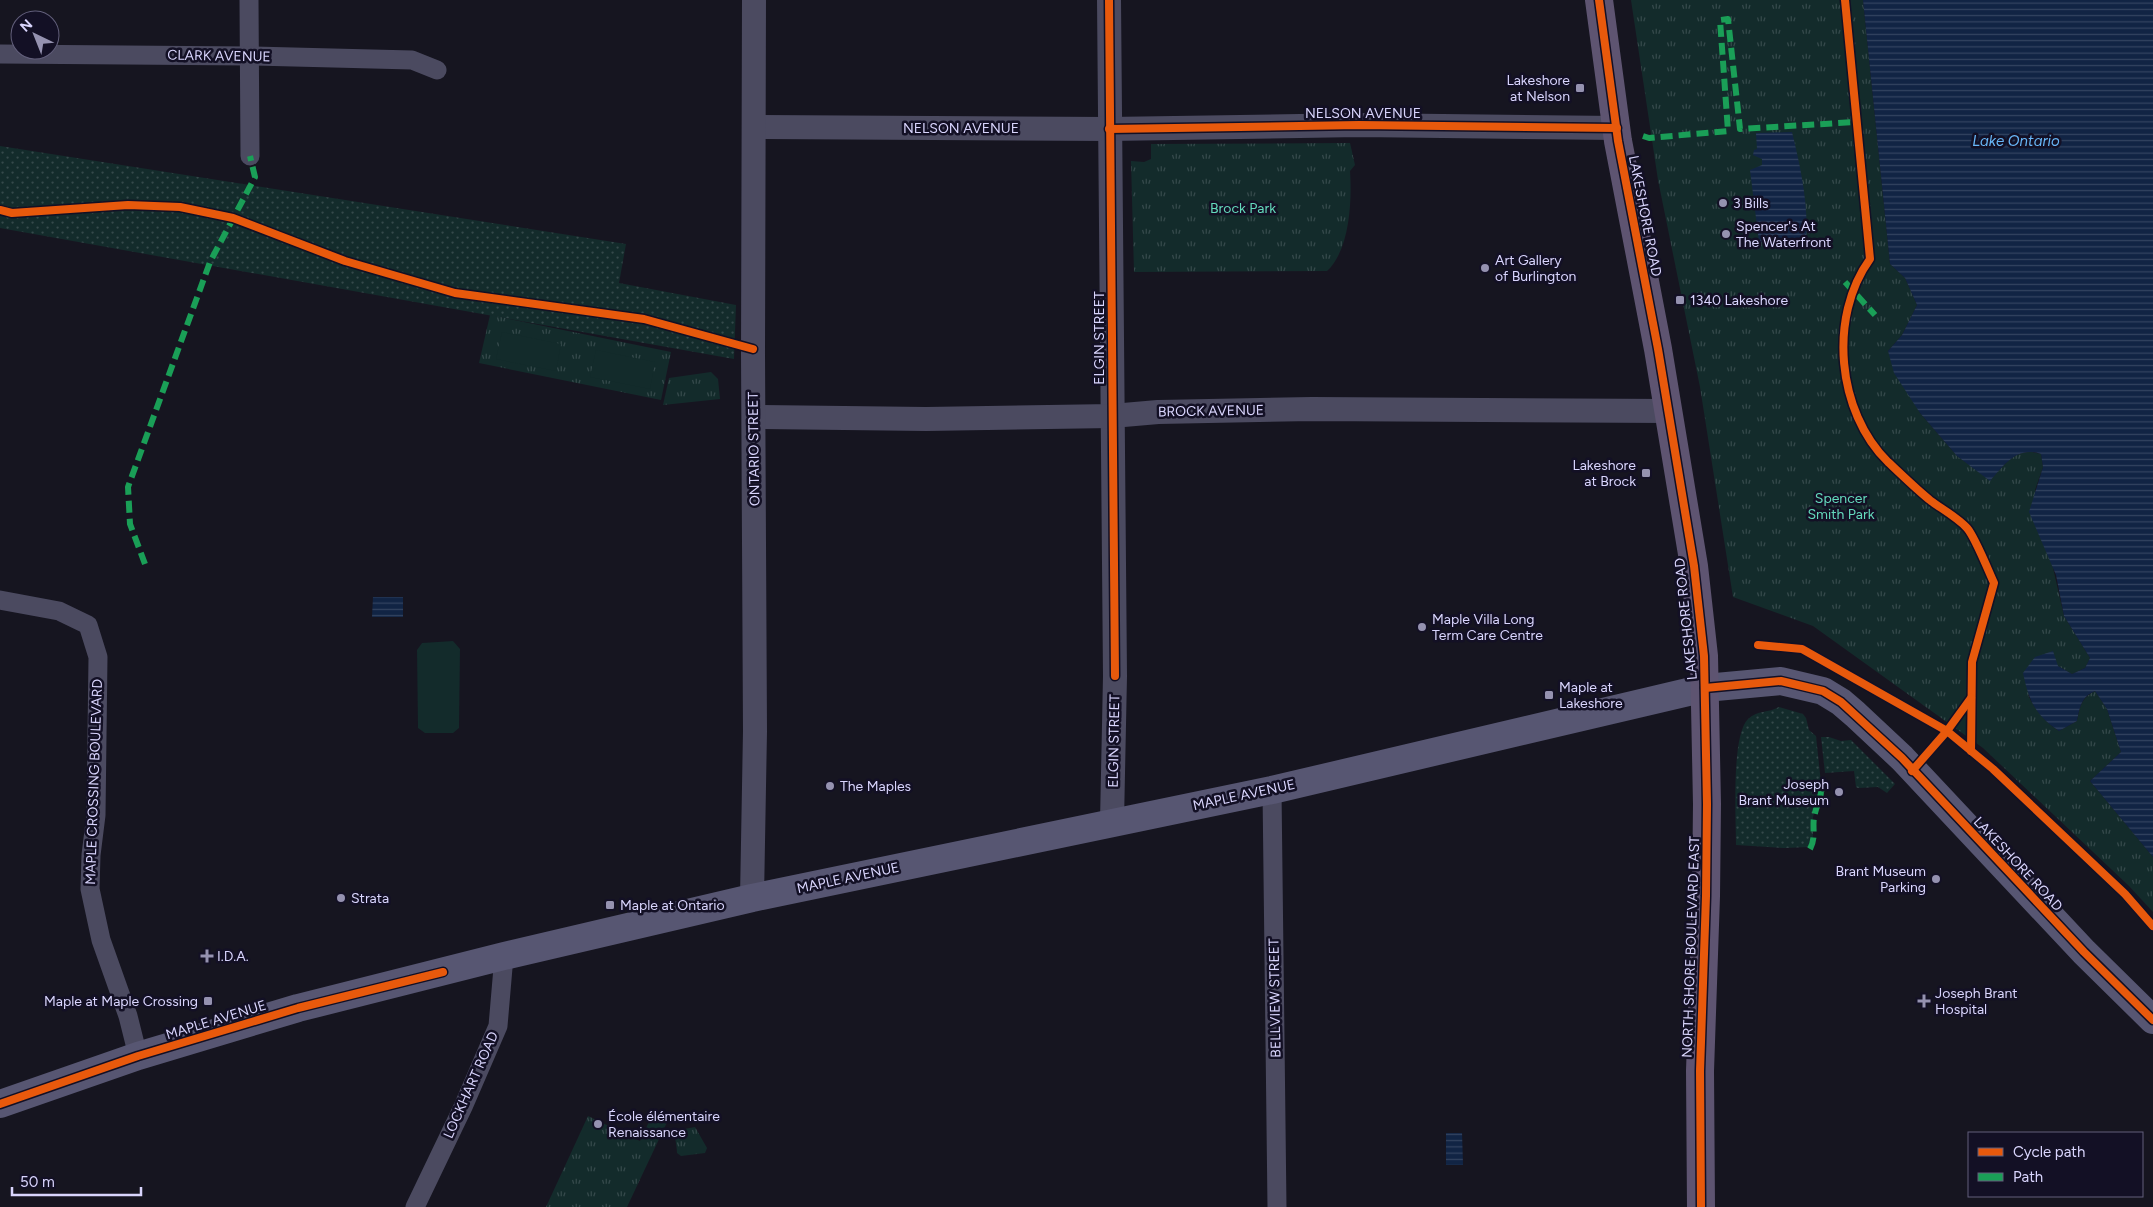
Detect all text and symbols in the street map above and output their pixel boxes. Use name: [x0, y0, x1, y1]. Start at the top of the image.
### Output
north arrow: [10, 10, 60, 60]
text: N: [17, 16, 36, 36]
street label: CLARK AVENUE: [167, 47, 271, 65]
place label: Lakeshore at Nelson: [1506, 72, 1570, 105]
marker: Lakeshore at Nelson: [1574, 82, 1586, 94]
street label: NELSON AVENUE: [1305, 105, 1421, 122]
street label: NELSON AVENUE: [903, 120, 1019, 137]
water label: Lake Ontario: [1972, 132, 2060, 150]
street label: LAKESHORE ROAD: [1625, 154, 1665, 278]
place label: 3 Bills: [1733, 195, 1769, 212]
marker: 3 Bills: [1717, 197, 1729, 209]
park label: Brock Park: [1210, 200, 1276, 217]
place label: Spencer's At The Waterfront: [1736, 218, 1831, 251]
marker: Spencer's At The Waterfront: [1720, 228, 1732, 240]
place label: Art Gallery of Burlington: [1495, 252, 1577, 285]
marker: Art Gallery of Burlington: [1479, 262, 1491, 274]
street label: ELGIN STREET: [1091, 291, 1108, 385]
place label: 1340 Lakeshore: [1690, 292, 1788, 309]
marker: 1340 Lakeshore: [1674, 294, 1686, 306]
street label: ONTARIO STREET: [744, 391, 763, 506]
street label: BROCK AVENUE: [1158, 402, 1264, 420]
place label: Lakeshore at Brock: [1572, 457, 1636, 490]
marker: Lakeshore at Brock: [1640, 467, 1652, 479]
park label: Spencer Smith Park: [1808, 490, 1875, 523]
street label: LAKESHORE ROAD: [1671, 557, 1701, 681]
place label: Maple Villa Long Term Care Centre: [1432, 611, 1543, 644]
marker: Maple Villa Long Term Care Centre: [1416, 621, 1428, 633]
street label: MAPLE CROSSING BOULEVARD: [82, 679, 106, 885]
place label: Maple at Lakeshore: [1559, 679, 1623, 712]
marker: Maple at Lakeshore: [1543, 689, 1555, 701]
street label: ELGIN STREET: [1105, 694, 1123, 788]
street label: MAPLE AVENUE: [1191, 776, 1297, 814]
place label: Joseph Brant Museum: [1738, 776, 1829, 809]
place label: The Maples: [840, 778, 911, 795]
marker: The Maples: [824, 780, 836, 792]
marker: Joseph Brant Museum: [1833, 786, 1845, 798]
street label: LAKESHORE ROAD: [1970, 813, 2066, 915]
street label: NORTH SHORE BOULEVARD EAST: [1679, 836, 1703, 1058]
street label: MAPLE AVENUE: [795, 859, 901, 897]
place label: Brant Museum Parking: [1835, 863, 1926, 896]
marker: Brant Museum Parking: [1930, 873, 1942, 885]
place label: Strata: [351, 890, 389, 907]
marker: Strata: [335, 892, 347, 904]
place label: Maple at Ontario: [620, 897, 725, 914]
marker: Maple at Ontario: [604, 899, 616, 911]
street label: BELLVIEW STREET: [1265, 938, 1285, 1058]
place label: I.D.A.: [217, 948, 249, 965]
marker: I.D.A.: [201, 950, 213, 962]
place label: Joseph Brant Hospital: [1935, 985, 2018, 1018]
place label: Maple at Maple Crossing: [44, 993, 198, 1010]
marker: Joseph Brant Hospital: [1917, 994, 1931, 1008]
marker: Maple at Maple Crossing: [202, 995, 214, 1007]
street label: MAPLE AVENUE: [164, 997, 268, 1043]
street label: LOCKHART ROAD: [440, 1029, 502, 1141]
place label: École élémentaire Renaissance: [608, 1108, 720, 1141]
marker: École élémentaire Renaissance: [592, 1118, 604, 1130]
legend: [1968, 1132, 2143, 1197]
text: Cycle path: [2013, 1143, 2085, 1161]
scale bar: [12, 1164, 141, 1196]
text: Path: [2013, 1168, 2043, 1186]
text: 50 m: [20, 1173, 55, 1191]

